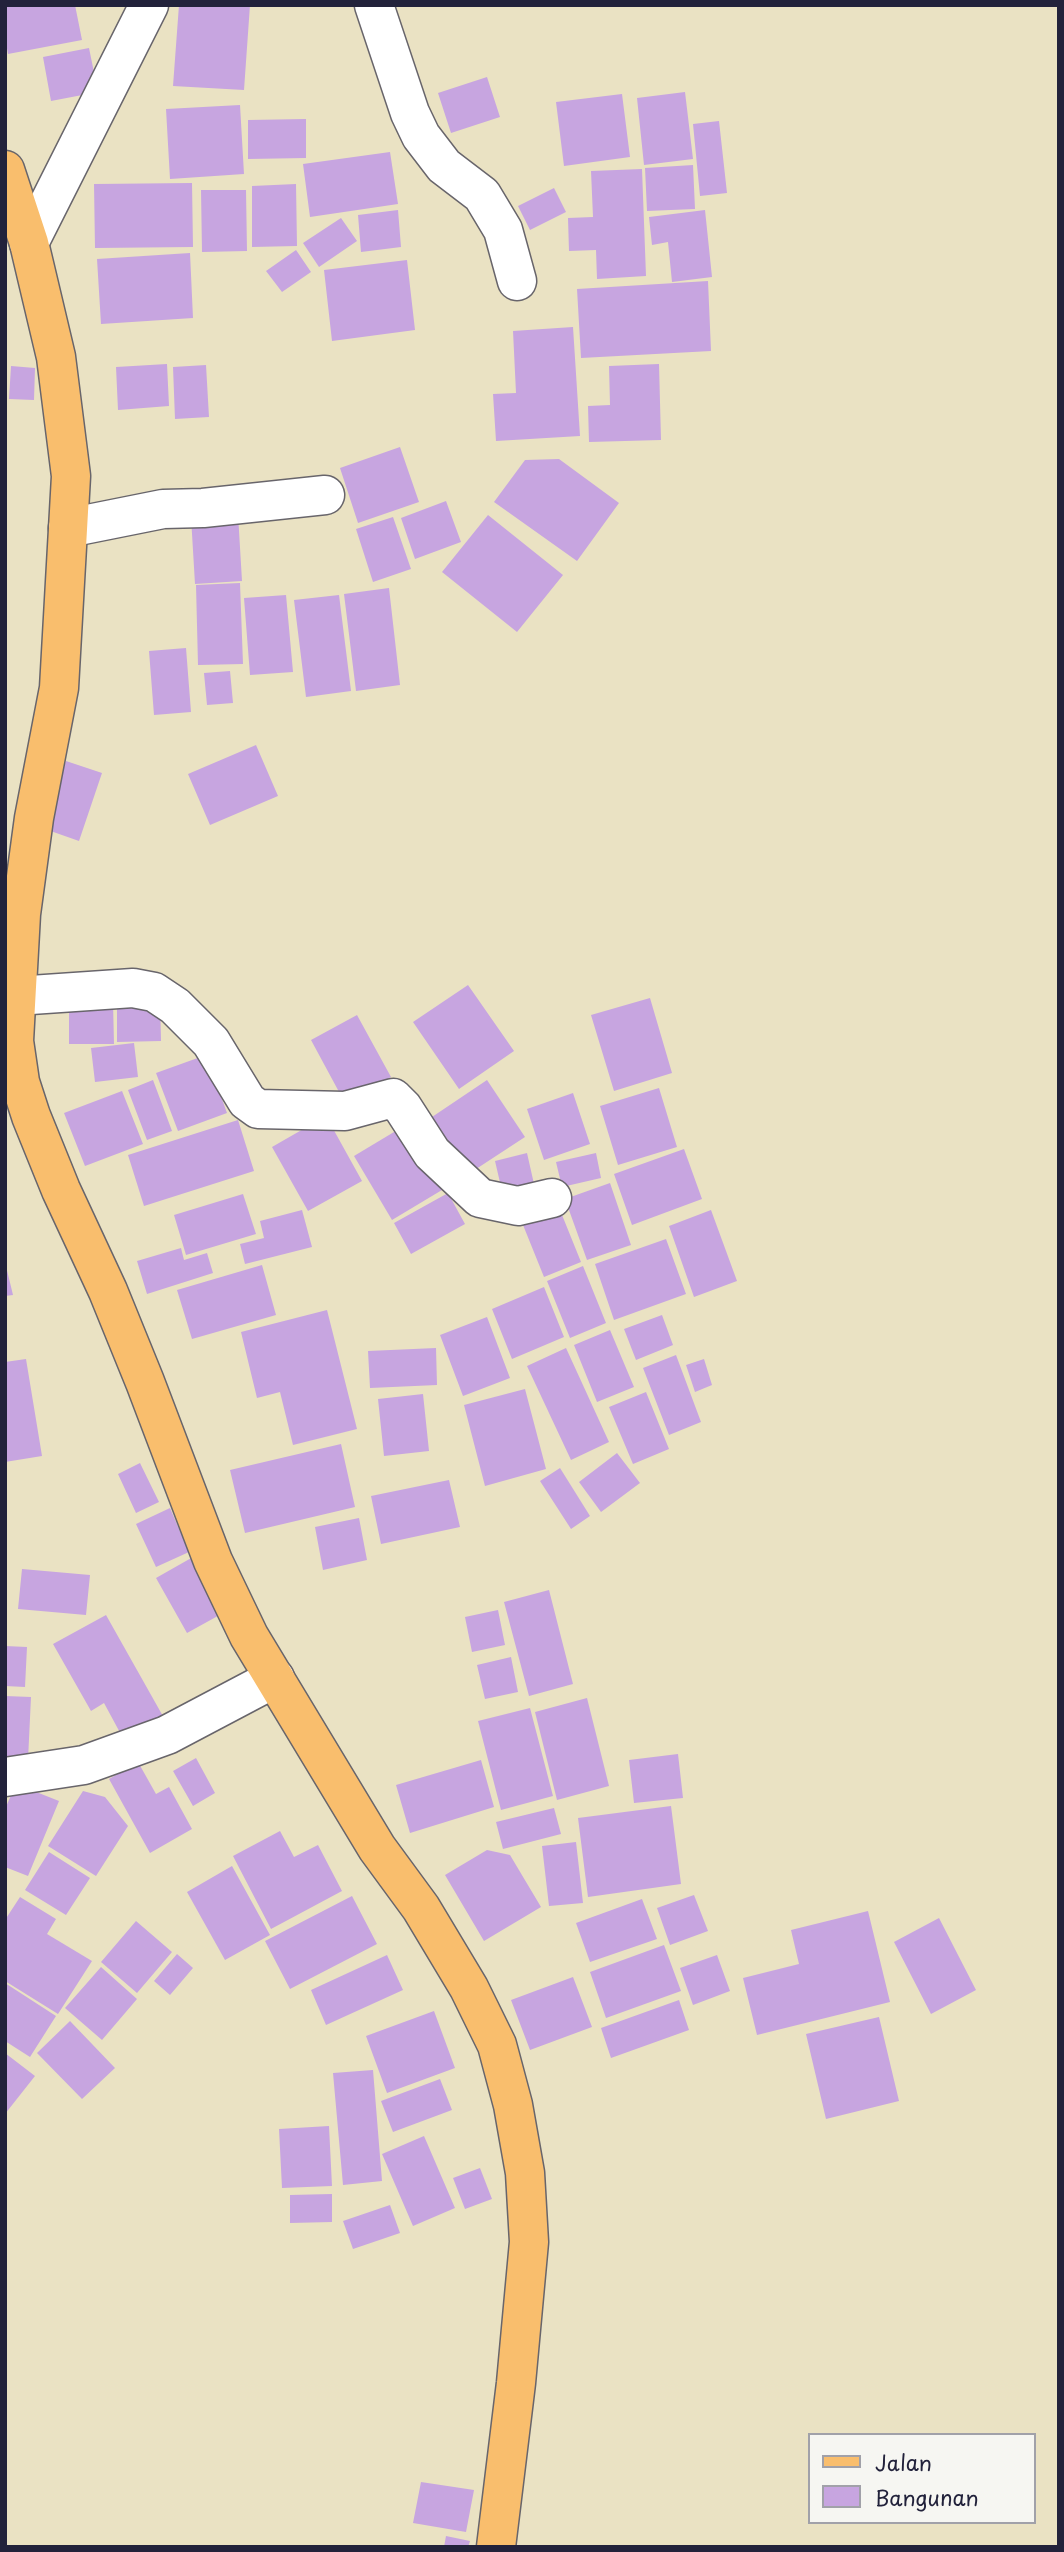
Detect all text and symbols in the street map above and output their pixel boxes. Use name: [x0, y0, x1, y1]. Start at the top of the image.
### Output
legend: [808, 2433, 1036, 2524]
text: Jalan: [875, 2446, 932, 2478]
text: Bangunan: [875, 2481, 979, 2513]

